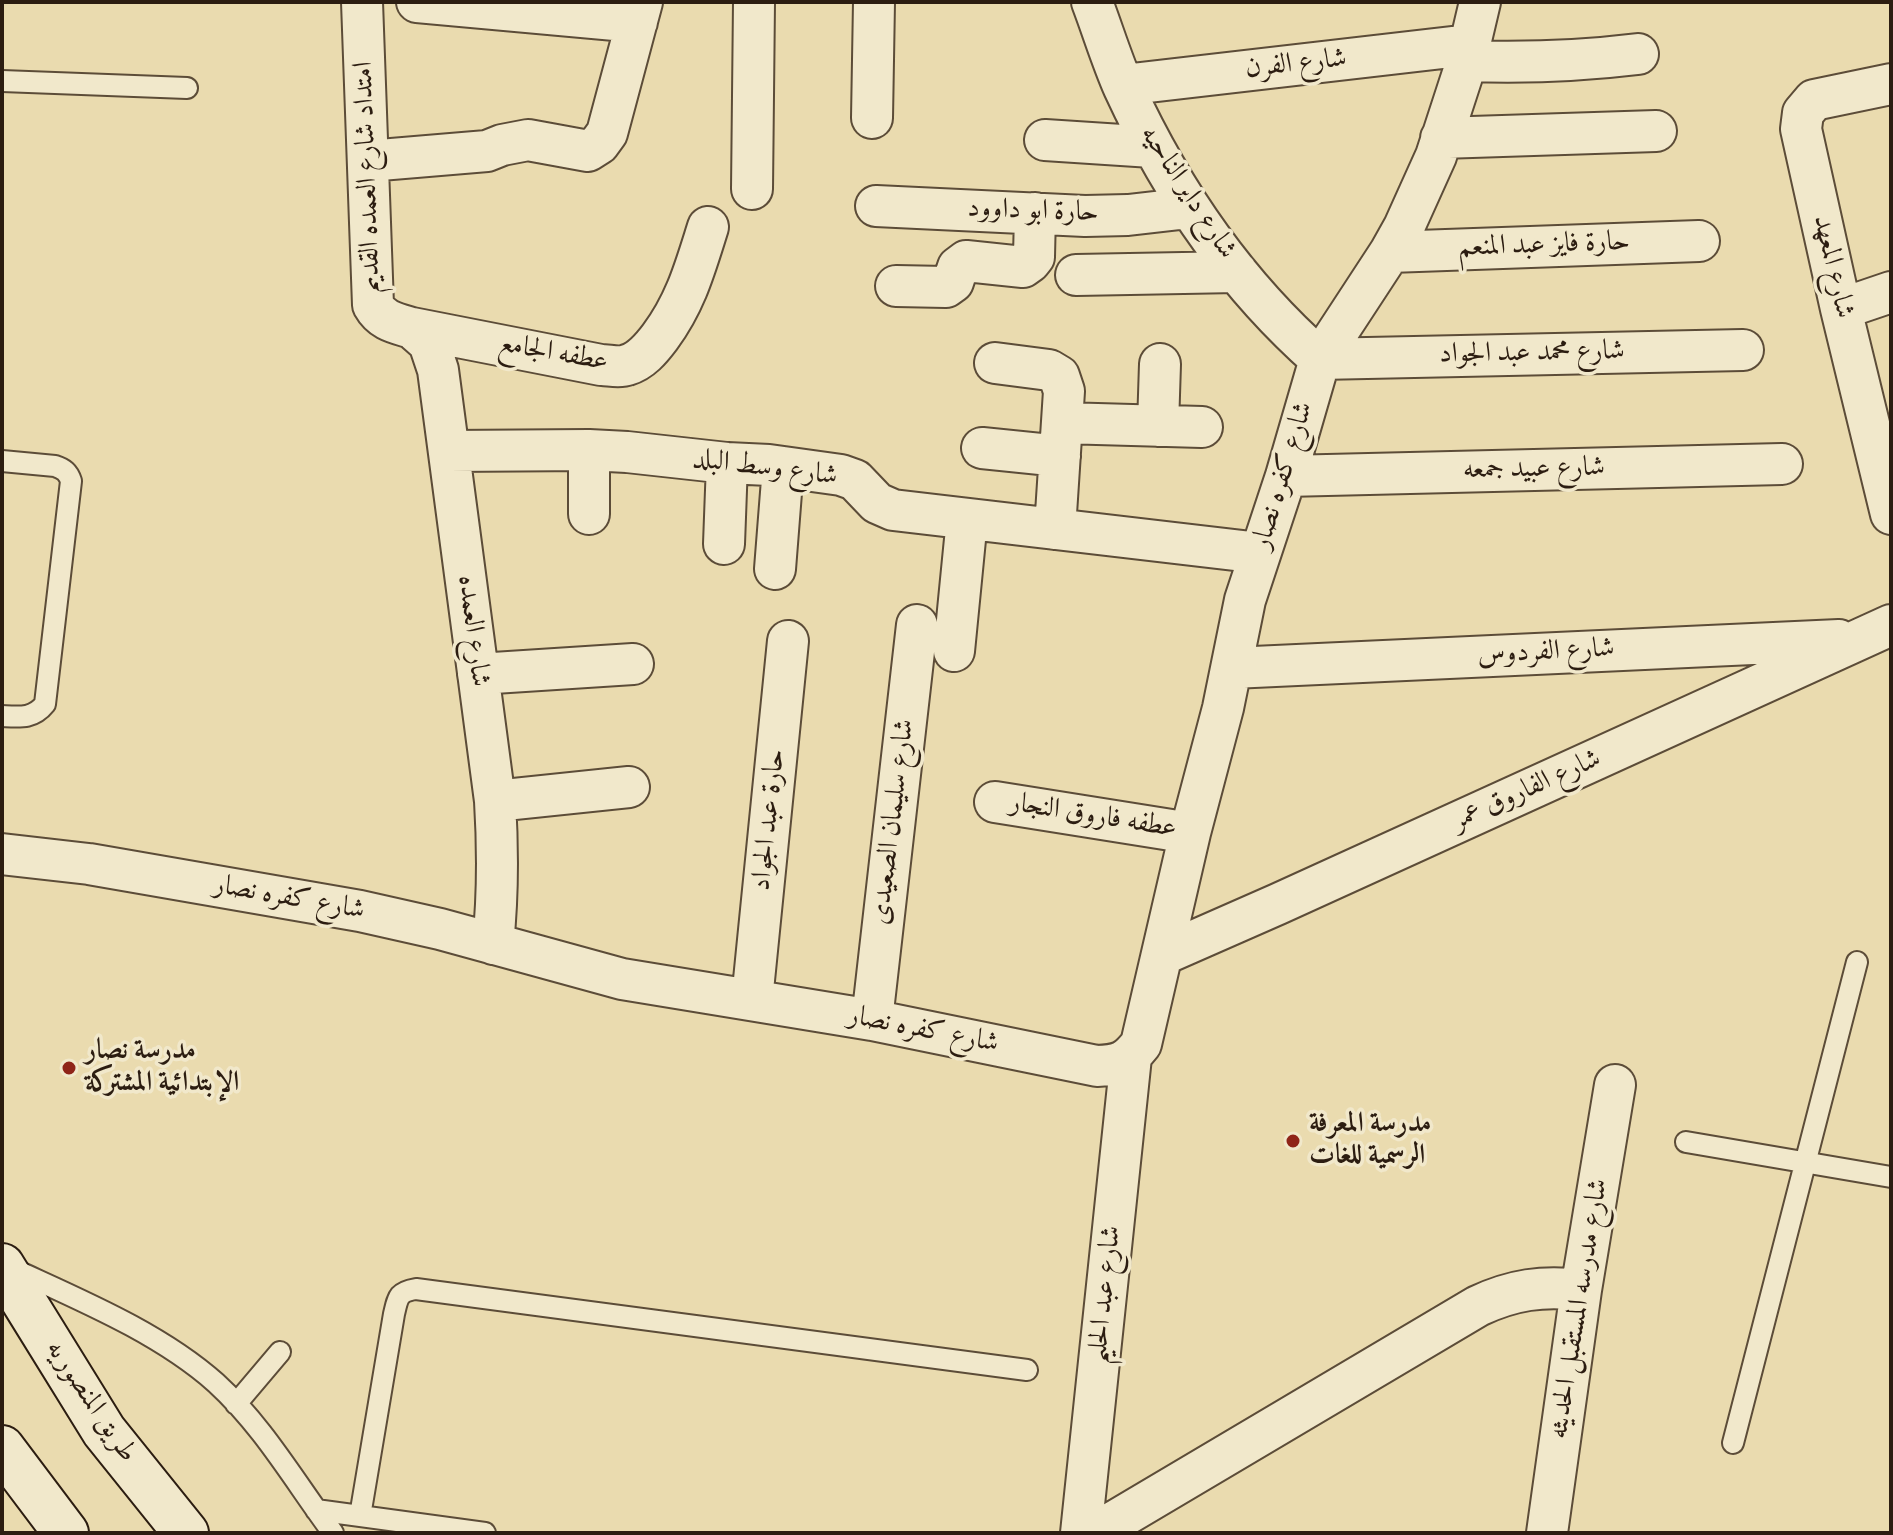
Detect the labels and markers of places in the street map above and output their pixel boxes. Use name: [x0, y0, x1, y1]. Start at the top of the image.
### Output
place label: مدرسة نصار الإبتدائية المشتركة: [85, 1035, 239, 1101]
marker: مدرسة نصار الإبتدائية المشتركة: [60, 1059, 78, 1077]
place label: مدرسة المعرفة الرسمية للغات: [1309, 1108, 1432, 1174]
marker: مدرسة المعرفة الرسمية للغات: [1284, 1132, 1302, 1150]

